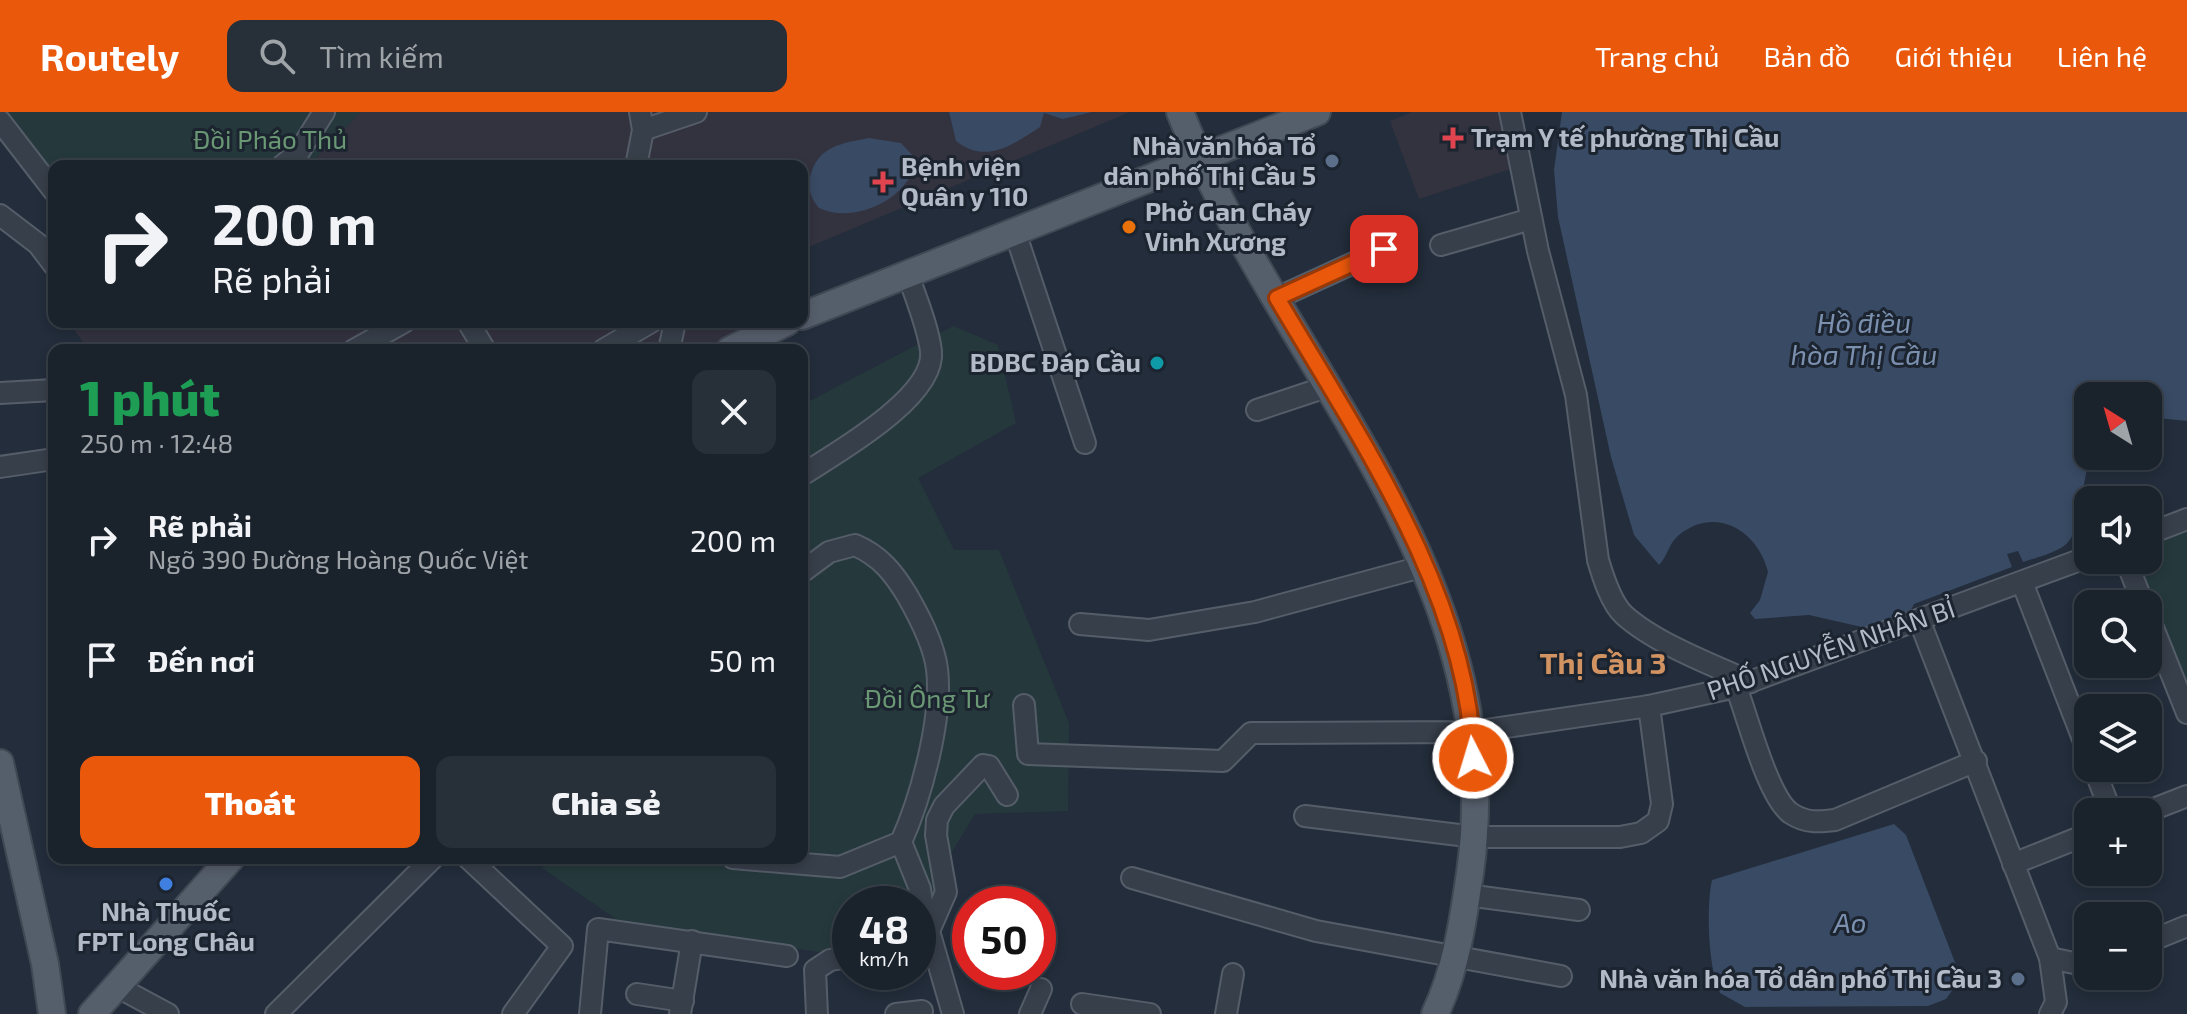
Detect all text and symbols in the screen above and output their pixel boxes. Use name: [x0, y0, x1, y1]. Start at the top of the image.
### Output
search box: [227, 20, 787, 92]
text: Routely: [40, 33, 179, 79]
icon: search: [255, 34, 299, 78]
text: Tìm kiếm: [319, 38, 444, 74]
text: Trang chủ: [1595, 39, 1719, 73]
text: Bản đồ: [1763, 39, 1850, 73]
text: Giới thiệu: [1894, 39, 2013, 73]
text: Liên hệ: [2057, 39, 2147, 73]
place label: Trạm Y tế phường Thị Cầu: [1471, 121, 1779, 152]
park label: Đồi Pháo Thủ: [193, 123, 347, 154]
marker: Trạm Y tế phường Thị Cầu: [1442, 127, 1464, 149]
place label: Nhà văn hóa Tổ dân phố Thị Cầu 5: [1103, 129, 1316, 190]
place label: Bệnh viện Quân y 110: [901, 150, 1028, 212]
marker: Nhà văn hóa Tổ dân phố Thị Cầu 5: [1323, 152, 1341, 170]
marker: Bệnh viện Quân y 110: [872, 171, 894, 193]
text: 200 m: [212, 189, 377, 256]
icon: right: [80, 192, 184, 296]
place label: Phở Gan Cháy Vinh Xương: [1145, 195, 1312, 256]
pin: [1350, 215, 1418, 283]
marker: Phở Gan Cháy Vinh Xương: [1120, 218, 1138, 236]
icon: arrive: [1362, 227, 1406, 271]
text: Rẽ phải: [212, 257, 332, 300]
water label: Hồ điều hòa Thị Cầu: [1791, 305, 1937, 371]
place label: BDBC Đáp Cầu: [970, 346, 1141, 377]
marker: BDBC Đáp Cầu: [1148, 354, 1166, 372]
text: 1 phút: [80, 368, 220, 426]
button: close: [692, 370, 776, 454]
north arrow: [2074, 382, 2162, 470]
map controls: [2074, 382, 2162, 990]
text: 250 m · 12:48: [80, 427, 233, 458]
button: sound: [2074, 486, 2162, 574]
text: Rẽ phải: [148, 507, 252, 543]
icon: right: [80, 518, 124, 562]
text: 200 m: [690, 522, 776, 558]
text: Ngõ 390 Đường Hoàng Quốc Việt: [148, 543, 528, 574]
button: search: [2074, 590, 2162, 678]
street label: PHỐ NGUYỄN NHÂN BỈ: [1702, 591, 1959, 706]
icon: arrive: [80, 638, 124, 682]
text: Đến nơi: [148, 642, 255, 678]
text: 50 m: [709, 642, 776, 678]
district label: Thị Cầu 3: [1540, 644, 1666, 680]
park label: Đồi Ông Tư: [865, 682, 991, 713]
button: layers: [2074, 694, 2162, 782]
position arrow: [1431, 716, 1515, 800]
button: Thoát: [80, 756, 420, 848]
button: Chia sẻ: [436, 756, 776, 848]
button: +: [2074, 798, 2162, 886]
marker: Nhà Thuốc FPT Long Châu: [157, 875, 175, 893]
speed limit sign: 50: [952, 886, 1056, 990]
place label: Nhà Thuốc FPT Long Châu: [77, 895, 255, 956]
button: −: [2074, 902, 2162, 990]
text: 48: [859, 904, 909, 952]
water label: Ao: [1832, 905, 1867, 939]
text: km/h: [859, 946, 909, 970]
place label: Nhà văn hóa Tổ dân phố Thị Cầu 3: [1599, 962, 2002, 993]
marker: Nhà văn hóa Tổ dân phố Thị Cầu 3: [2009, 970, 2027, 988]

